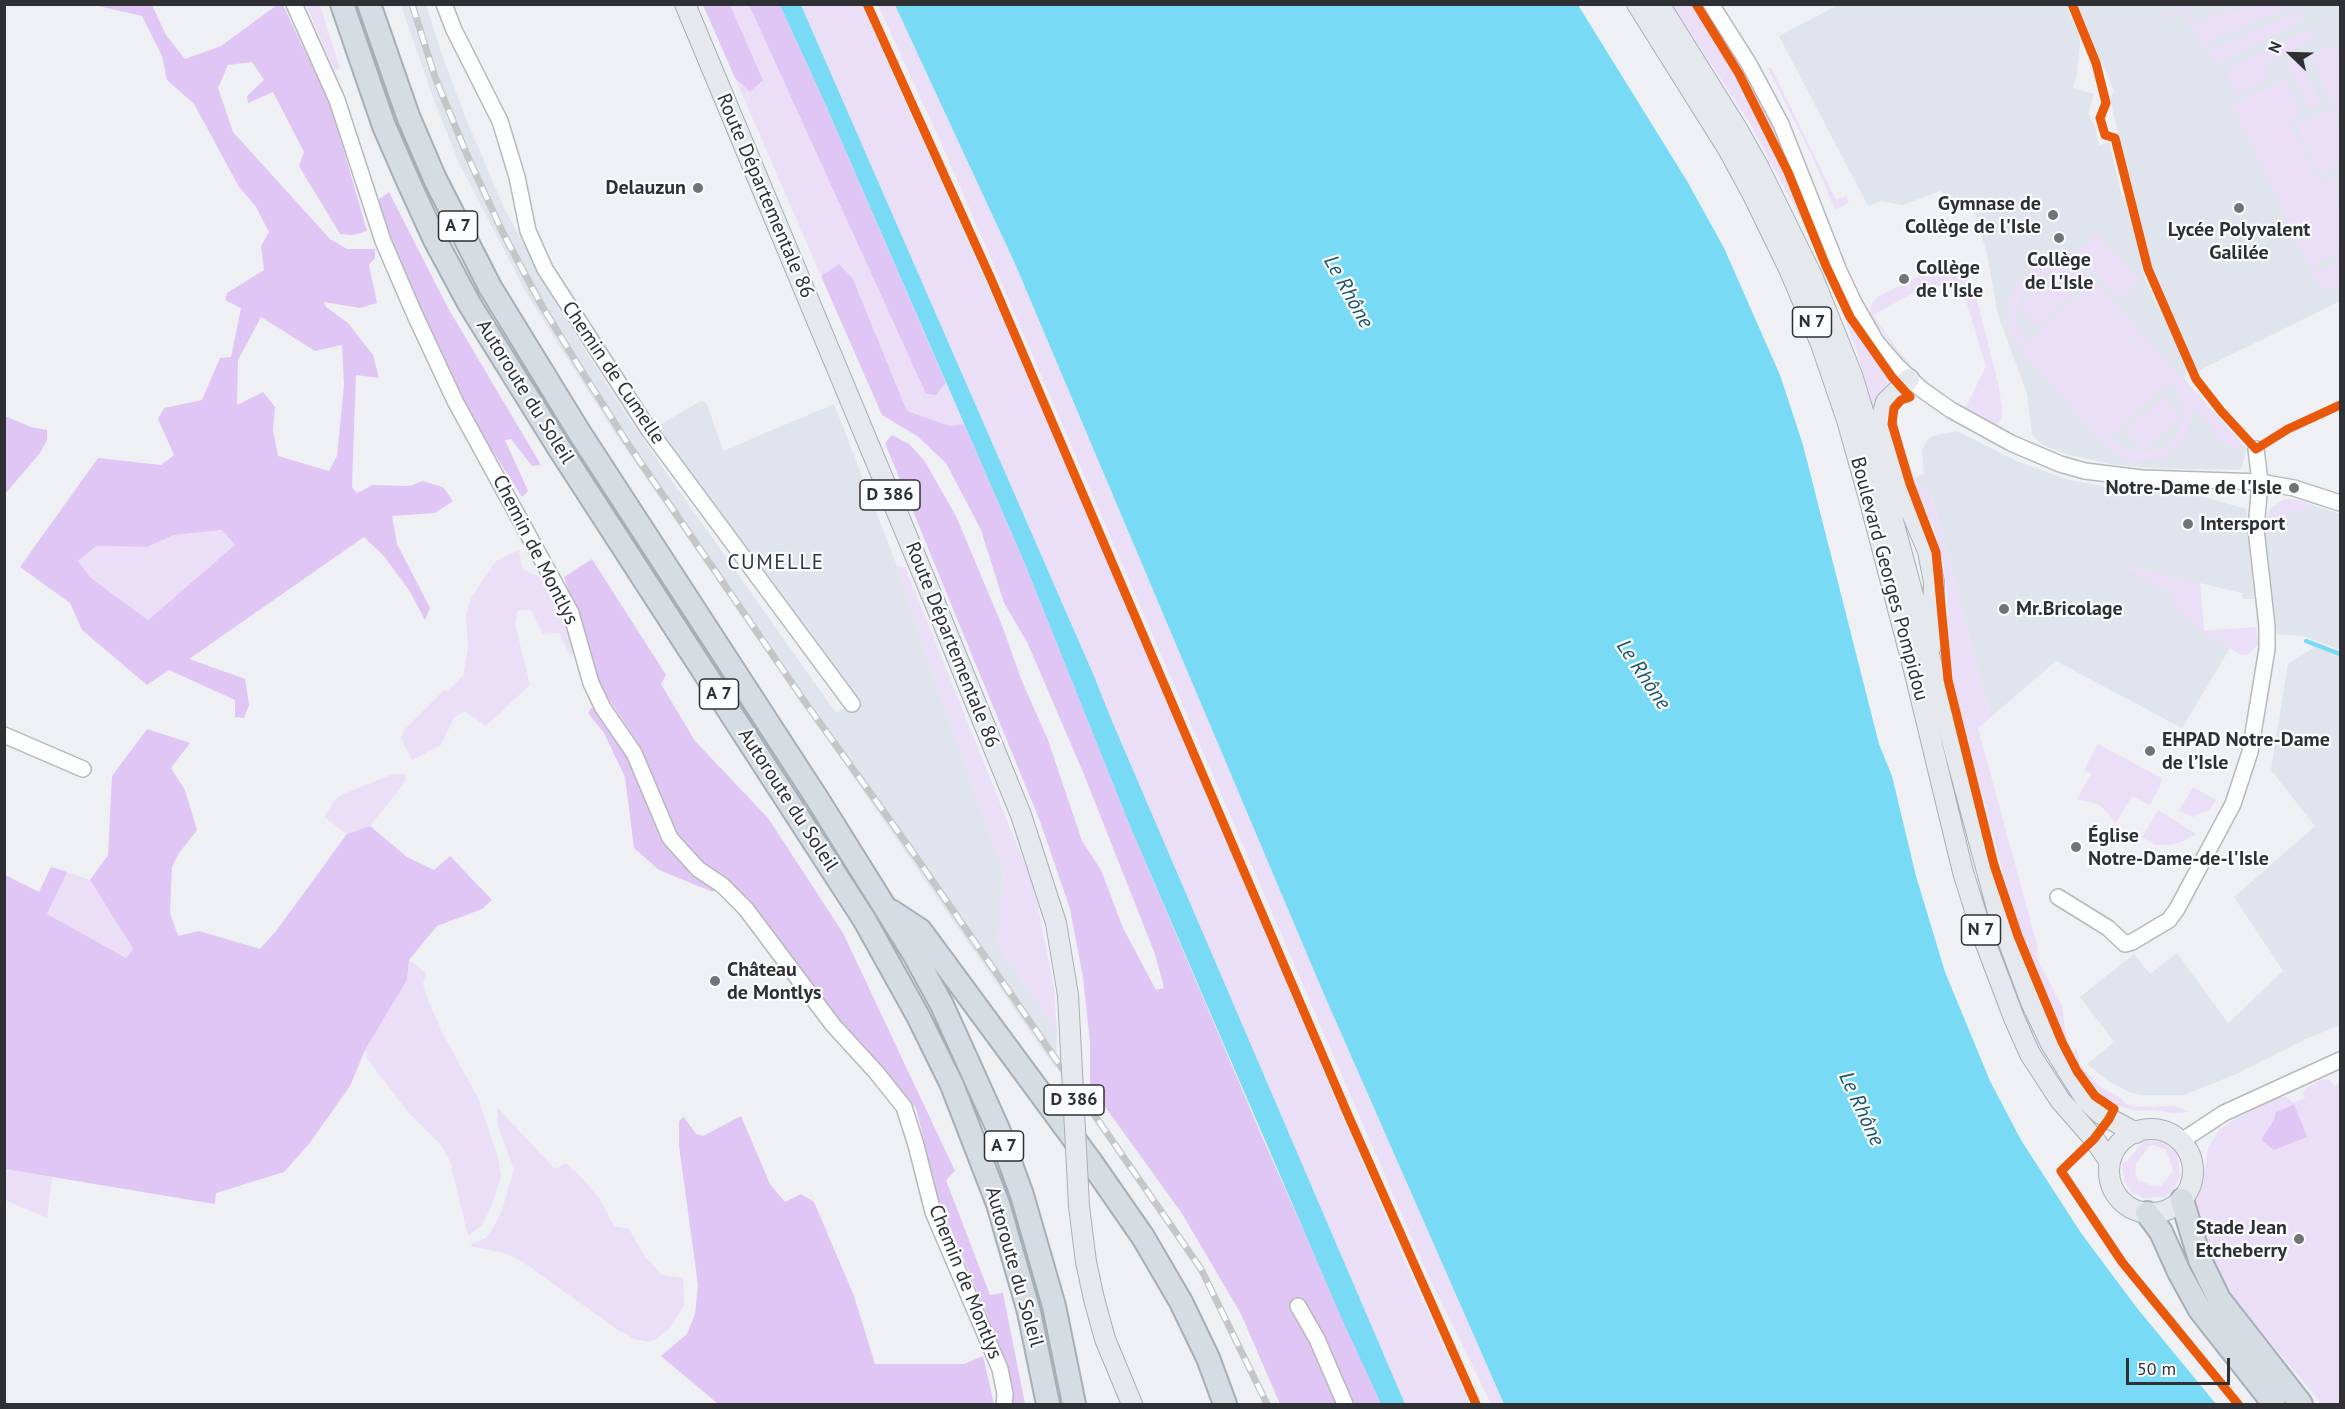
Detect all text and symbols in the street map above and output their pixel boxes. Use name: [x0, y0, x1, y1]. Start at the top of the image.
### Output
north arrow: [2261, 24, 2321, 84]
text: N: [2263, 38, 2286, 56]
street label: Route Départementale 86: [711, 90, 819, 302]
place label: Delauzun: [606, 176, 686, 200]
marker: Delauzun: [691, 181, 705, 195]
place label: Gymnase de Collège de l'Isle: [1905, 192, 2041, 239]
marker: Lycée Polyvalent Galilée: [2232, 201, 2246, 215]
marker: Gymnase de Collège de l'Isle: [2046, 208, 2060, 222]
road number: A 7: [438, 211, 478, 241]
place label: Lycée Polyvalent Galilée: [2168, 218, 2310, 265]
marker: Collège de L'Isle: [2052, 231, 2066, 245]
place label: Collège de L'Isle: [2025, 248, 2093, 295]
water label: Le Rhône: [1318, 251, 1378, 333]
place label: Collège de l'Isle: [1916, 256, 1983, 303]
marker: Collège de l'Isle: [1897, 272, 1911, 286]
street label: Chemin de Cumelle: [556, 297, 670, 449]
road number: N 7: [1792, 307, 1832, 337]
street label: Autoroute du Soleil: [471, 315, 579, 469]
street label: Boulevard Georges Pompidou: [1845, 454, 1933, 704]
street label: Chemin de Montlys: [487, 471, 583, 629]
place label: Notre-Dame de l'Isle: [2105, 476, 2282, 500]
road number: D 386: [860, 480, 920, 510]
marker: Notre-Dame de l'Isle: [2287, 481, 2301, 495]
place label: Intersport: [2200, 512, 2285, 536]
marker: Intersport: [2181, 517, 2195, 531]
street label: Route Départementale 86: [900, 539, 1004, 751]
district label: CUMELLE: [727, 550, 825, 576]
place label: Mr.Bricolage: [2016, 597, 2123, 621]
marker: Mr.Bricolage: [1997, 602, 2011, 616]
water label: Le Rhône: [1610, 635, 1676, 715]
road number: A 7: [700, 679, 738, 709]
street label: Autoroute du Soleil: [733, 724, 843, 876]
place label: EHPAD Notre-Dame de l’Isle: [2162, 728, 2330, 775]
marker: EHPAD Notre-Dame de l’Isle: [2143, 744, 2157, 758]
place label: Église Notre-Dame-de-l'Isle: [2088, 824, 2269, 871]
marker: Église Notre-Dame-de-l'Isle: [2069, 840, 2083, 854]
road number: N 7: [1962, 915, 2000, 945]
place label: Château de Montlys: [727, 958, 821, 1005]
marker: Château de Montlys: [708, 974, 722, 988]
water label: Le Rhône: [1833, 1068, 1889, 1150]
road number: D 386: [1044, 1085, 1104, 1115]
road number: A 7: [984, 1131, 1024, 1161]
street label: Autoroute du Soleil: [980, 1184, 1048, 1350]
street label: Chemin de Montlys: [923, 1201, 1007, 1363]
place label: Stade Jean Etcheberry: [2195, 1216, 2287, 1263]
marker: Stade Jean Etcheberry: [2292, 1232, 2306, 1246]
scale bar: [2129, 1346, 2232, 1384]
text: 50 m: [2137, 1357, 2176, 1380]

